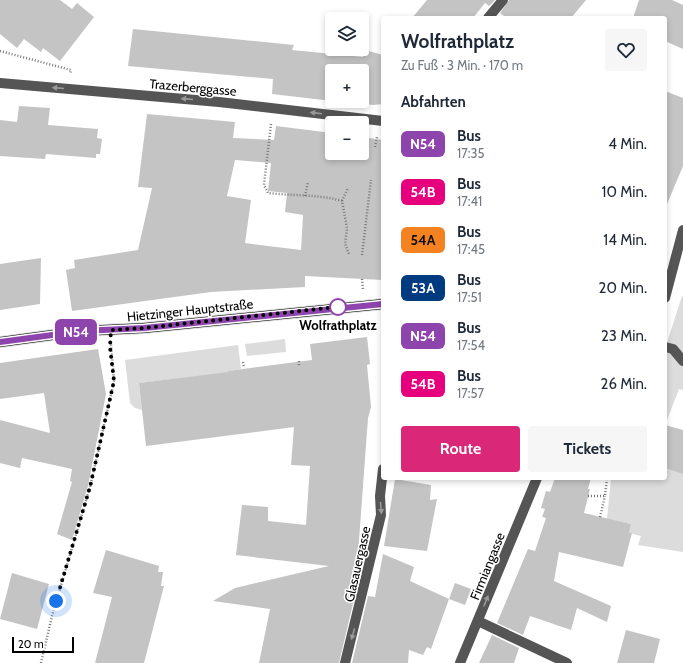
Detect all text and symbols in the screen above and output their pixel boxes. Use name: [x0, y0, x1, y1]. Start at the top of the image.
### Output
map controls: [325, 12, 369, 160]
button: layers: [325, 12, 369, 56]
button: heart: [605, 29, 647, 71]
text: Wolfrathplatz: [401, 30, 514, 53]
text: Zu Fuß · 3 Min. · 170 m: [401, 57, 523, 73]
button: +: [325, 64, 369, 108]
street label: Trazerberggasse: [149, 75, 238, 99]
one-way arrow: [52, 85, 64, 92]
text: Abfahrten: [401, 93, 466, 111]
one-way arrow: [181, 96, 193, 103]
one-way arrow: [310, 110, 323, 116]
button: −: [325, 116, 369, 160]
text: Bus: [457, 127, 481, 145]
text: N54: [410, 135, 436, 153]
text: 4 Min.: [608, 135, 647, 153]
text: 17:35: [457, 145, 485, 161]
text: Bus: [457, 175, 481, 193]
text: 54B: [411, 183, 435, 201]
text: 10 Min.: [602, 183, 647, 201]
text: 17:41: [457, 193, 482, 209]
text: Bus: [457, 223, 481, 241]
text: 54A: [411, 231, 435, 249]
text: 14 Min.: [603, 231, 647, 249]
text: 17:45: [457, 241, 485, 257]
text: Bus: [457, 271, 481, 289]
text: 53A: [411, 279, 435, 297]
text: 20 Min.: [599, 279, 647, 297]
text: 17:51: [457, 289, 482, 305]
street label: Hietzinger Hauptstraße: [126, 295, 254, 325]
marker: Wolfrathplatz: [329, 298, 347, 316]
place label: Wolfrathplatz: [299, 317, 377, 333]
line badge: N54: [53, 319, 99, 345]
text: Bus: [457, 319, 481, 337]
text: N54: [63, 323, 89, 341]
text: N54: [410, 327, 436, 345]
text: 23 Min.: [601, 327, 647, 345]
text: 17:54: [457, 337, 485, 353]
text: Bus: [457, 367, 481, 385]
text: 54B: [411, 375, 435, 393]
text: 26 Min.: [601, 375, 647, 393]
text: 17:57: [457, 385, 484, 401]
button: Route: [401, 426, 520, 472]
button: Tickets: [528, 426, 647, 472]
one-way arrow: [377, 502, 384, 514]
street label: Glasauergasse: [341, 524, 374, 603]
street label: Firmiangasse: [466, 530, 508, 602]
your location: [46, 591, 66, 611]
one-way arrow: [483, 596, 489, 607]
one-way arrow: [350, 628, 356, 640]
scale bar: [12, 635, 74, 654]
text: 20 m: [18, 637, 44, 651]

